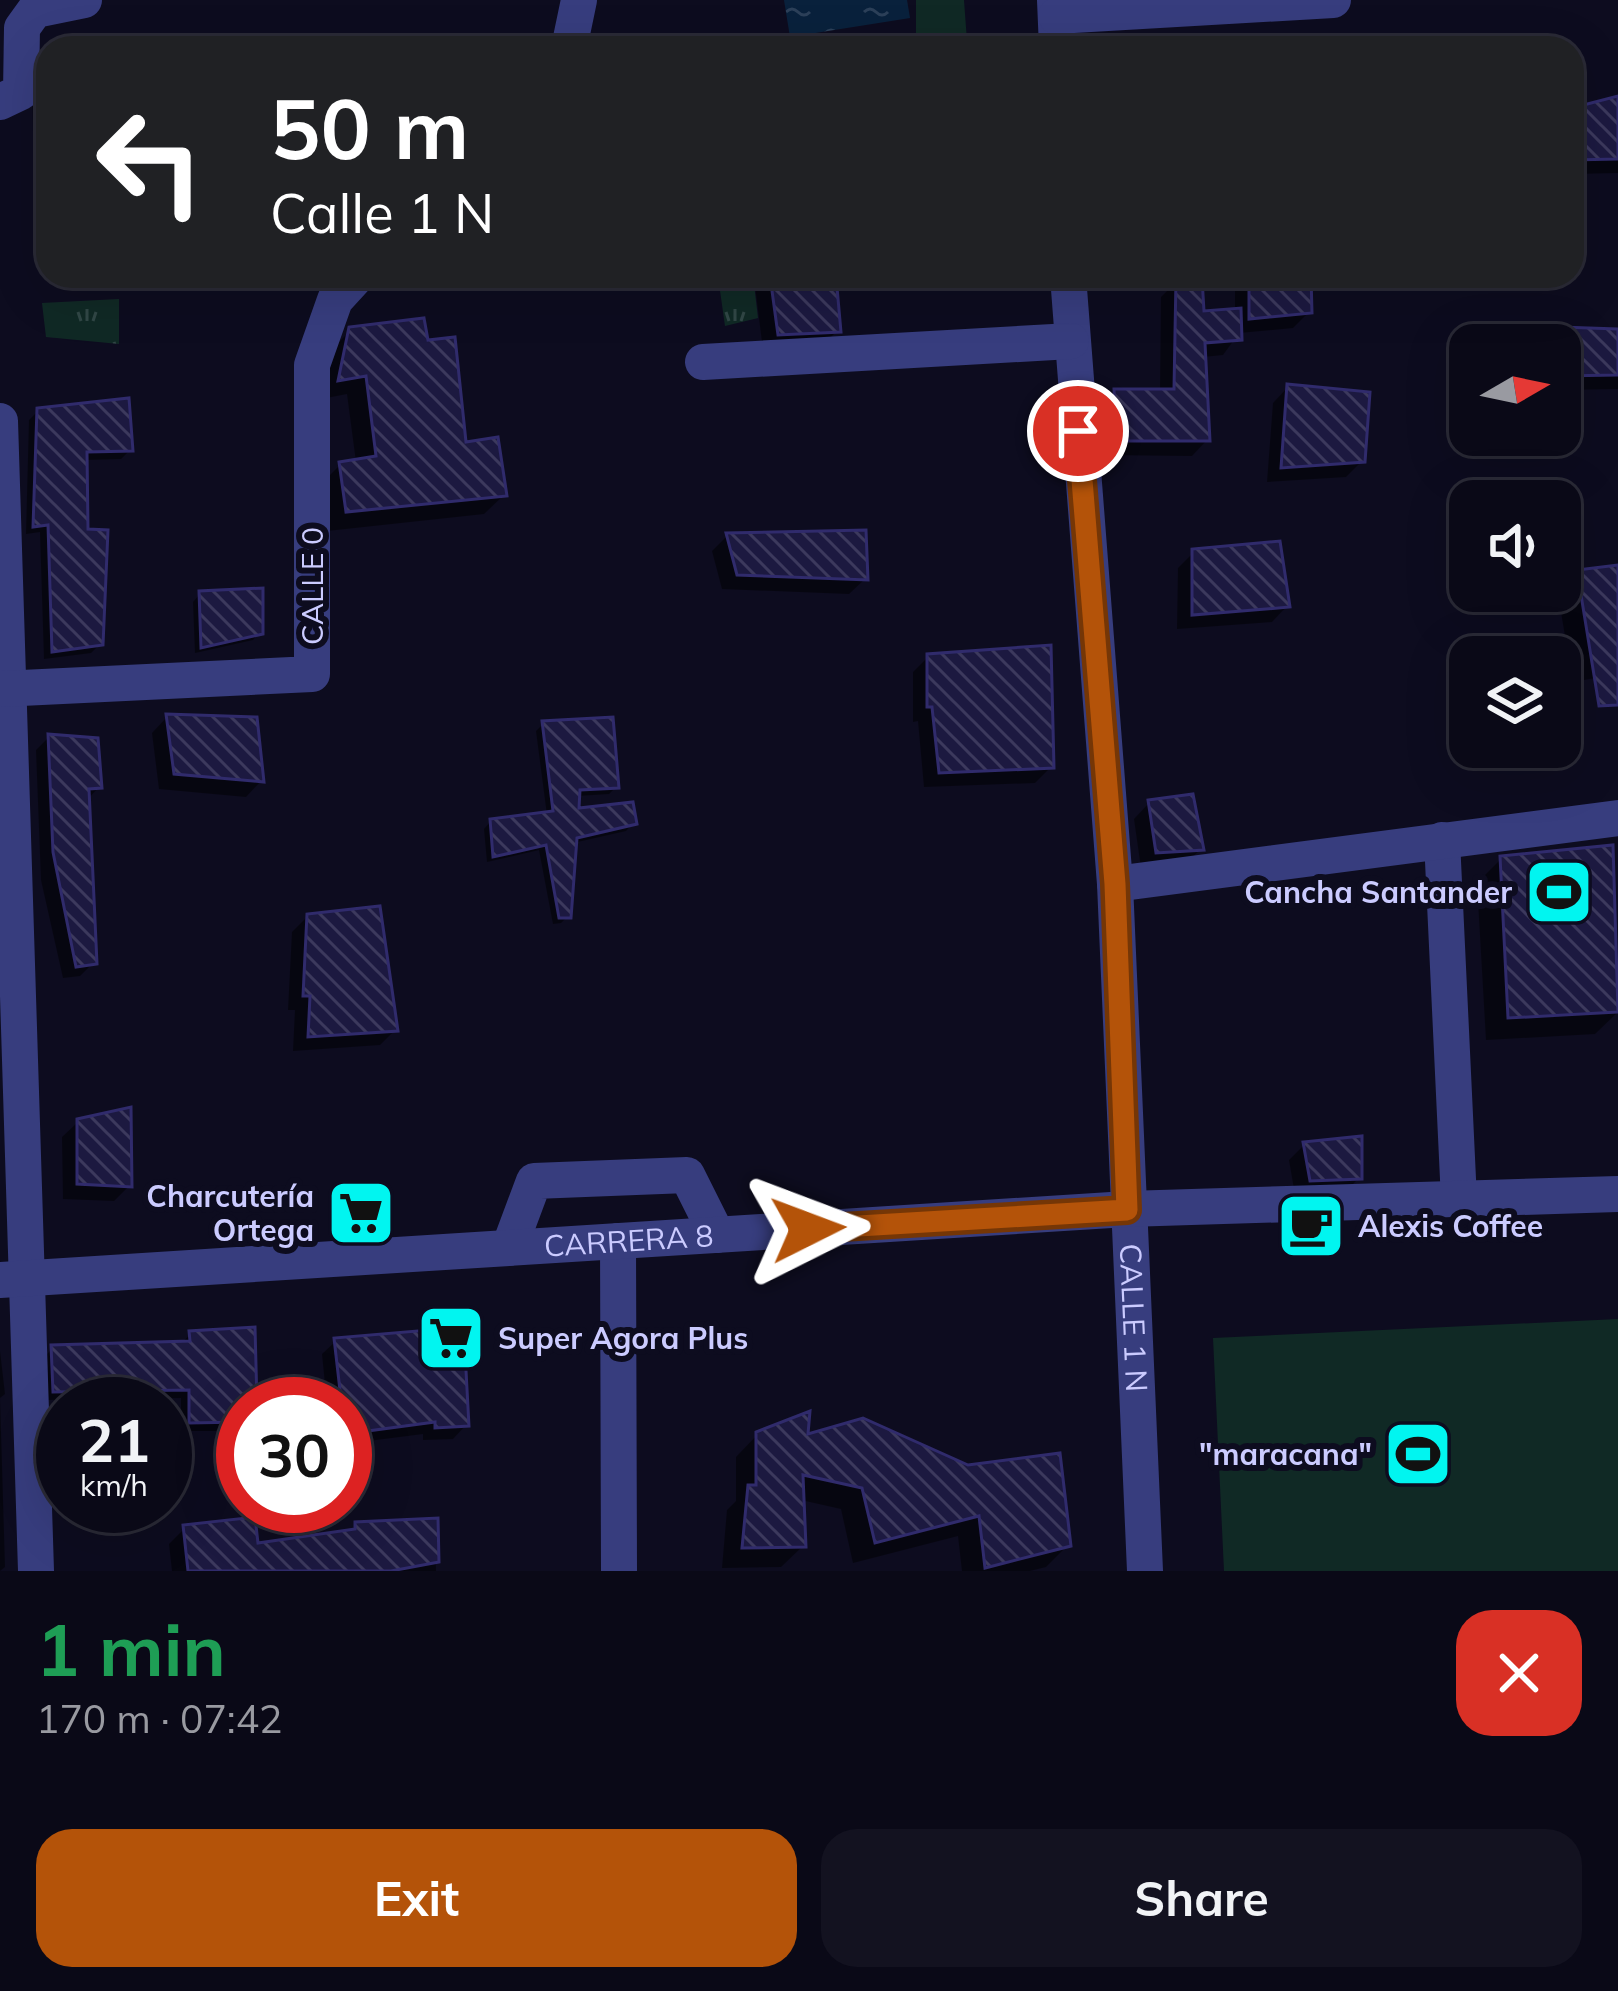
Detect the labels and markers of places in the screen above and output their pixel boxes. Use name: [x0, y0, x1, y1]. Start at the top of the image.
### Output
pin: [1027, 380, 1129, 482]
sports icon: Cancha Santander: [1524, 857, 1594, 927]
place label: Cancha Santander: [1244, 873, 1512, 911]
place label: Charcutería Ortega: [146, 1177, 314, 1249]
supermarket icon: Charcutería Ortega: [326, 1178, 396, 1248]
cafe icon: Alexis Coffee: [1276, 1191, 1346, 1261]
place label: Alexis Coffee: [1358, 1207, 1543, 1245]
supermarket icon: Super Agora Plus: [416, 1303, 486, 1373]
place label: Super Agora Plus: [498, 1319, 748, 1357]
sports icon: "maracana": [1383, 1419, 1453, 1489]
place label: "maracana": [1199, 1435, 1372, 1473]

